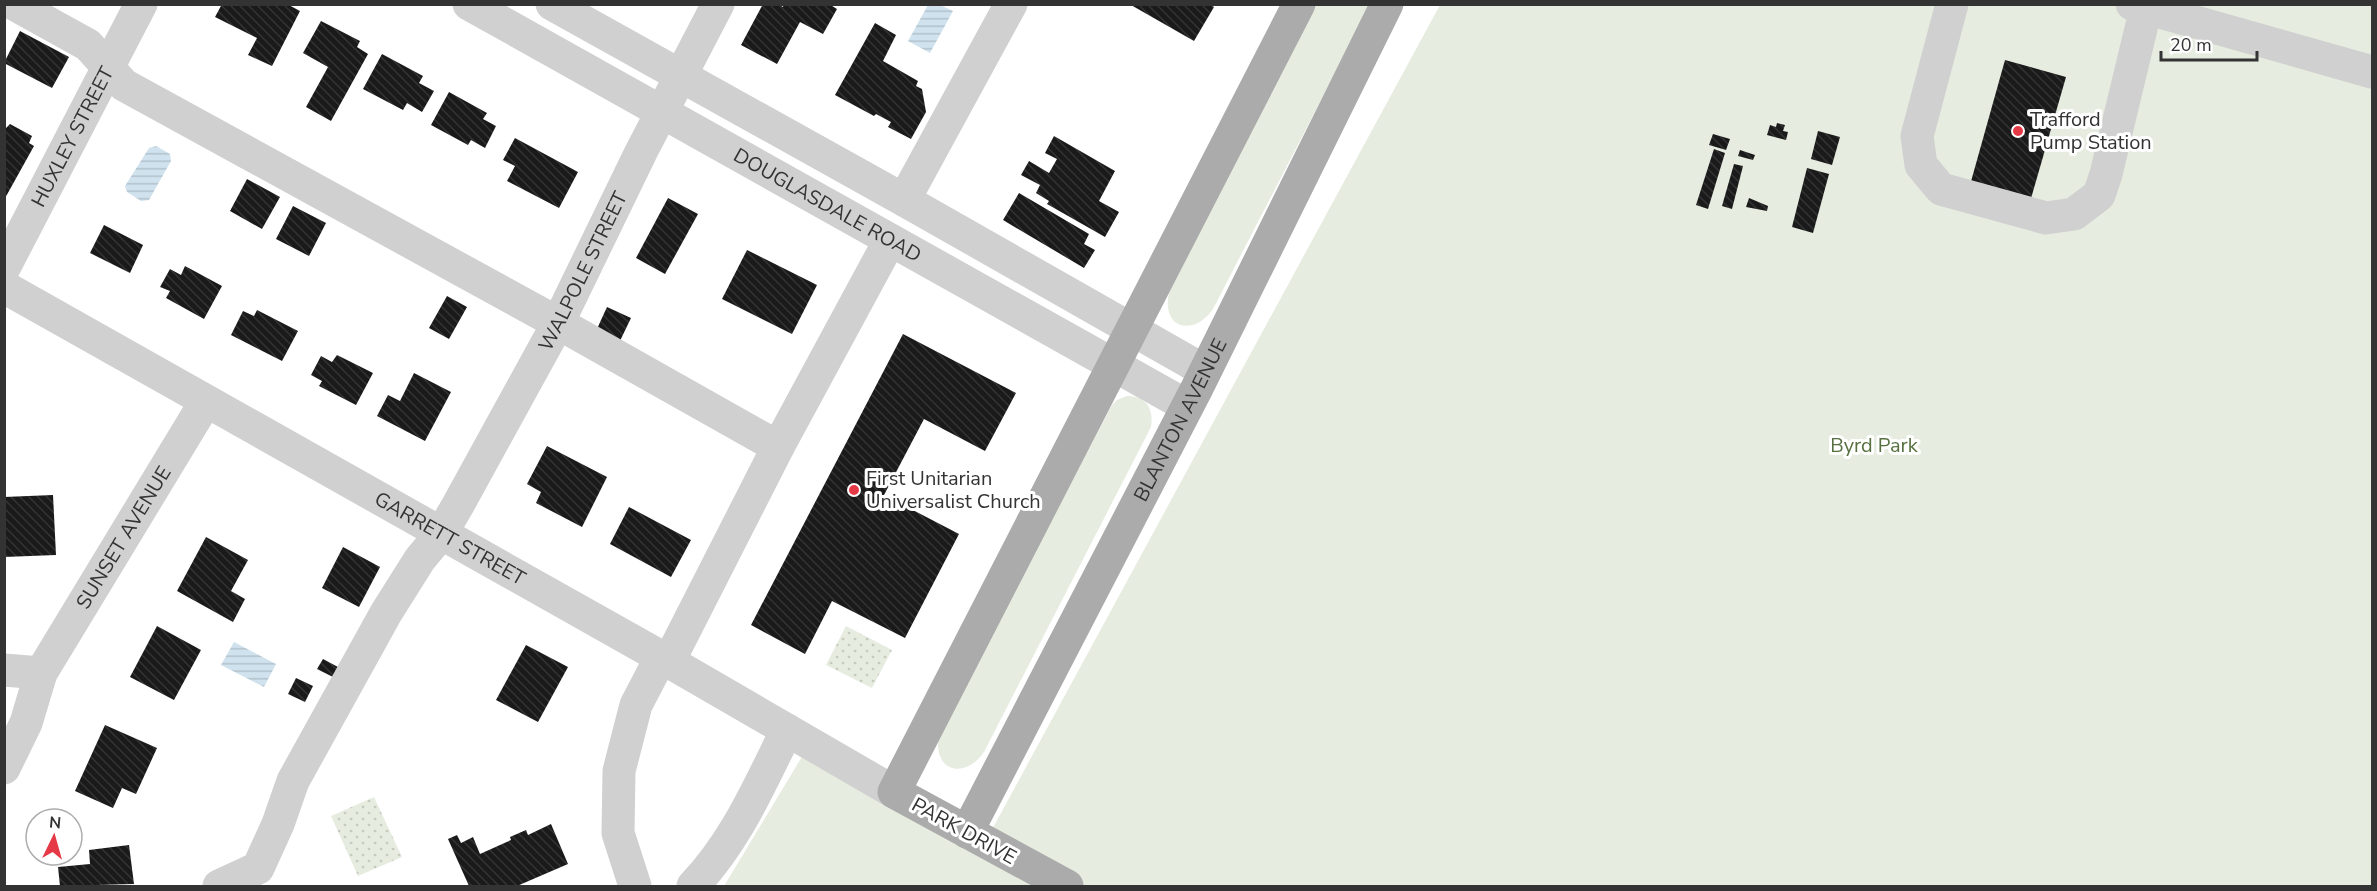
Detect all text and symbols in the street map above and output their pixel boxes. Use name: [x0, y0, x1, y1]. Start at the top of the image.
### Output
scale bar: [2161, 24, 2257, 62]
text: 20 m: [2170, 33, 2212, 57]
street label: HUXLEY STREET: [25, 62, 120, 211]
place label: Trafford Pump Station: [2030, 106, 2152, 156]
marker: Trafford Pump Station: [2011, 124, 2025, 138]
street label: DOUGLASDALE ROAD: [729, 141, 926, 268]
street label: WALPOLE STREET: [532, 187, 633, 356]
street label: BLANTON AVENUE: [1127, 334, 1233, 506]
park label: Byrd Park: [1830, 432, 1919, 459]
street label: SUNSET AVENUE: [70, 461, 177, 614]
place label: First Unitarian Universalist Church: [866, 465, 1041, 515]
marker: First Unitarian Universalist Church: [847, 483, 861, 497]
street label: GARRETT STREET: [370, 485, 531, 592]
street label: PARK DRIVE: [907, 791, 1021, 871]
north arrow: [24, 807, 84, 867]
text: N: [48, 812, 62, 835]

